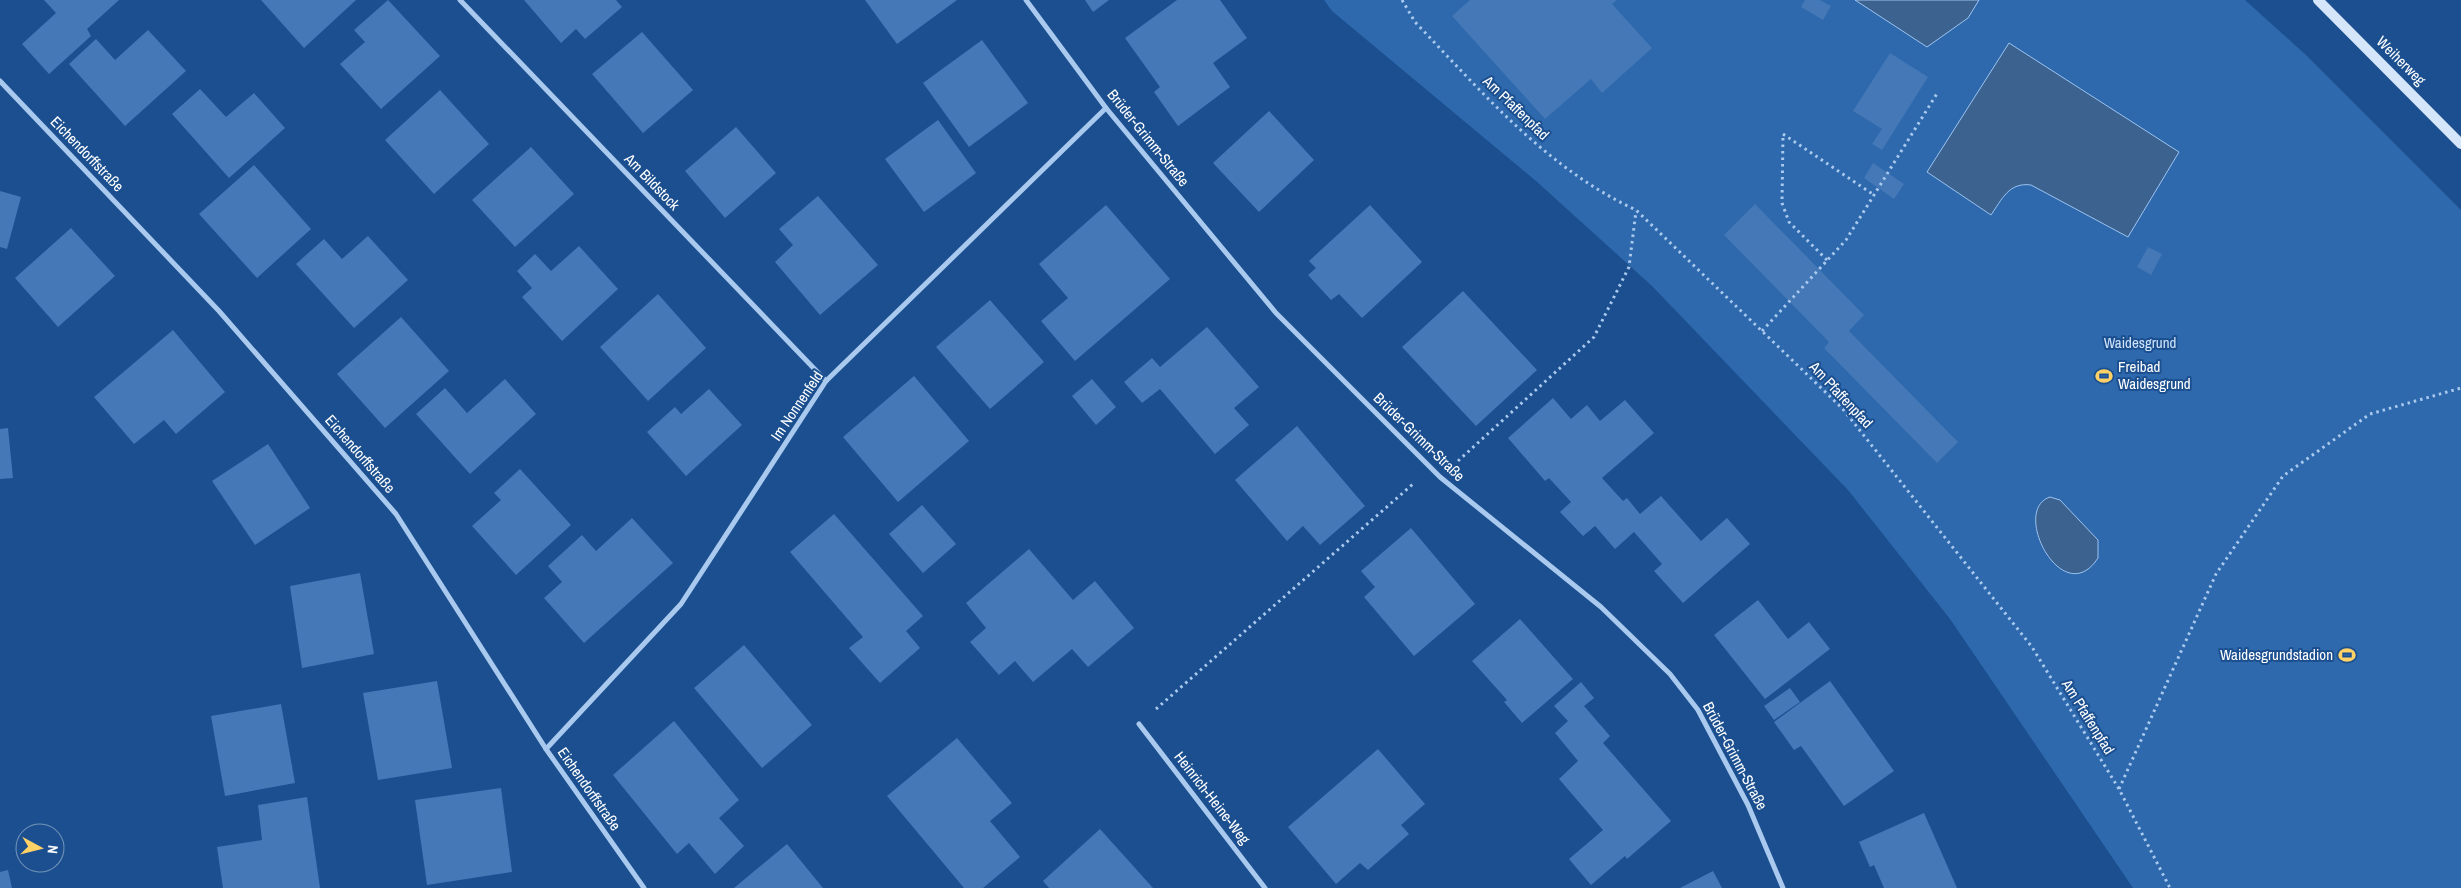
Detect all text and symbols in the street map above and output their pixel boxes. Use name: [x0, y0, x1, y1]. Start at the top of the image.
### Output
street label: Weiherweg: [2372, 31, 2431, 90]
street label: Am Pfaffenpfad: [1478, 70, 1554, 145]
street label: Brüder-Grimm-Straße: [1103, 85, 1194, 191]
street label: Eichendorffstraße: [46, 111, 129, 196]
street label: Am Bildstock: [619, 148, 685, 215]
park label: Waidesgrund: [2104, 332, 2176, 353]
street label: Am Pfaffenpfad: [1804, 356, 1878, 433]
place label: Freibad Waidesgrund: [2118, 356, 2191, 394]
sports icon: Freibad Waidesgrund: [2094, 366, 2114, 386]
street label: Im Nonnenfeld: [766, 367, 828, 445]
street label: Brüder-Grimm-Straße: [1369, 388, 1470, 486]
street label: Eichendorffstraße: [320, 410, 400, 497]
place label: Waidesgrundstadion: [2220, 644, 2333, 665]
sports icon: Waidesgrundstadion: [2337, 645, 2357, 665]
street label: Am Pfaffenpfad: [2057, 674, 2120, 758]
street label: Brüder-Grimm-Straße: [1698, 698, 1773, 814]
street label: Eichendorffstraße: [553, 743, 626, 835]
street label: Heinrich-Heine-Weg: [1169, 747, 1255, 849]
north arrow: [15, 823, 65, 873]
text: N: [43, 844, 62, 855]

